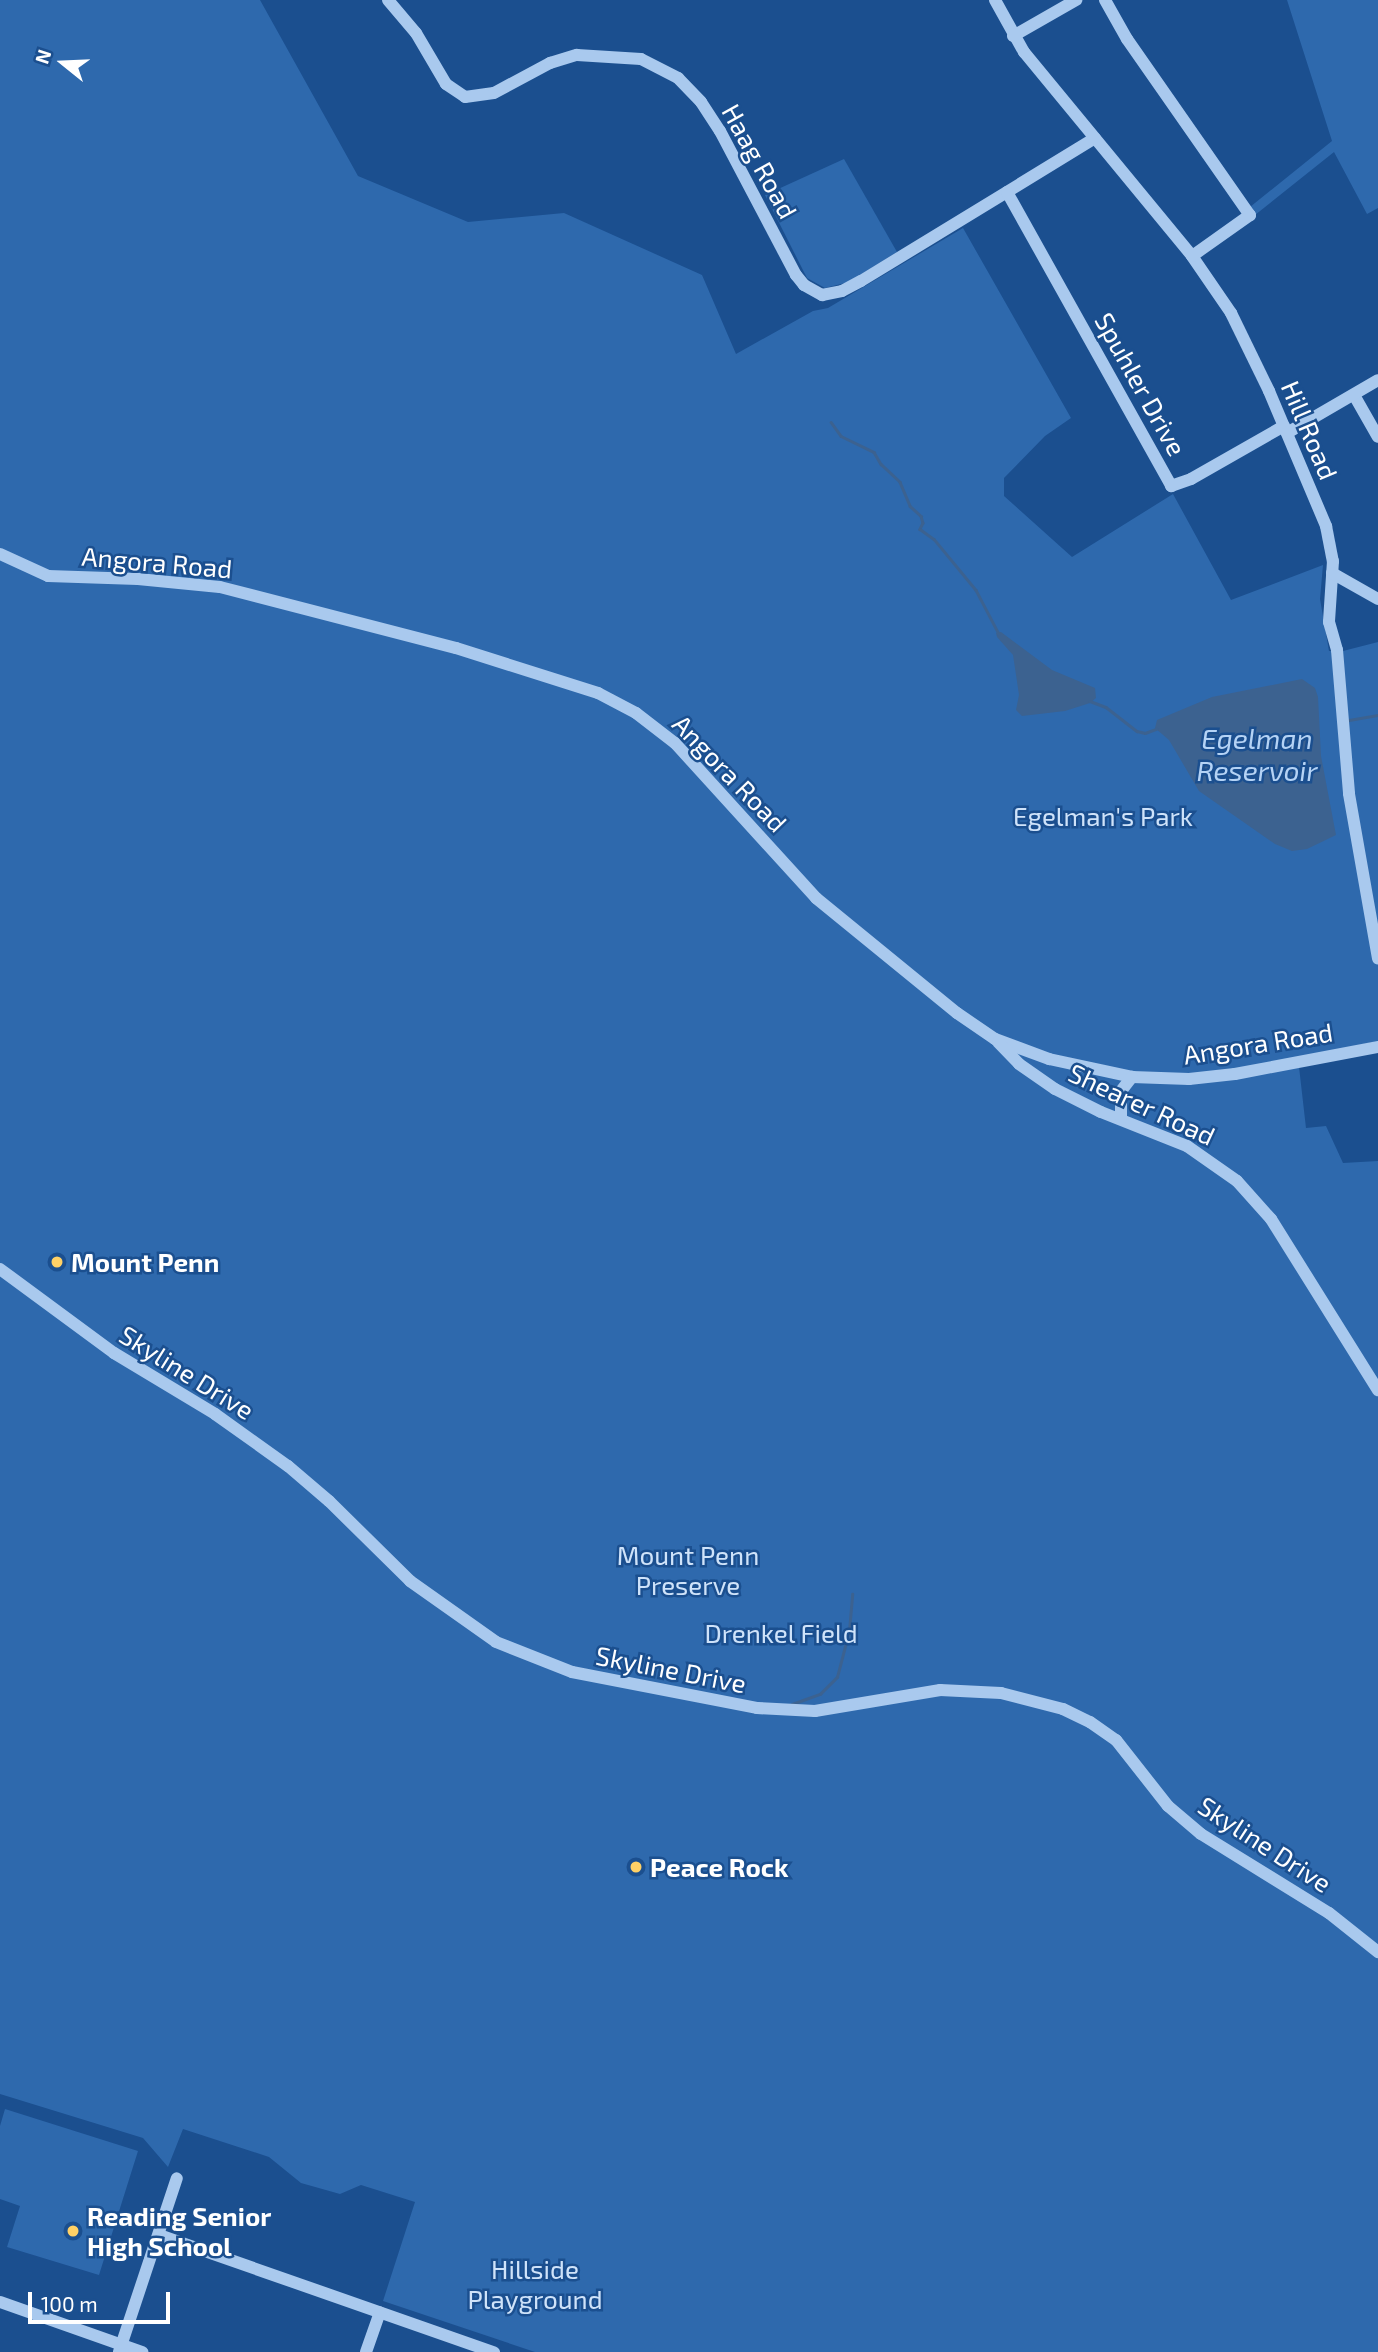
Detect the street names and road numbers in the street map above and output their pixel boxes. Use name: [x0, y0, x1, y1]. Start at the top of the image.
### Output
street label: Haag Road: [716, 98, 804, 224]
street label: Spuhler Drive: [1089, 307, 1193, 461]
street label: Hill Road: [1275, 376, 1345, 484]
street label: Angora Road: [81, 540, 233, 584]
street label: Angora Road: [666, 708, 794, 838]
street label: Angora Road: [1181, 1016, 1335, 1070]
street label: Shearer Road: [1064, 1056, 1220, 1152]
street label: Skyline Drive: [114, 1318, 260, 1426]
street label: Skyline Drive: [593, 1639, 749, 1699]
street label: Skyline Drive: [1193, 1789, 1337, 1899]

